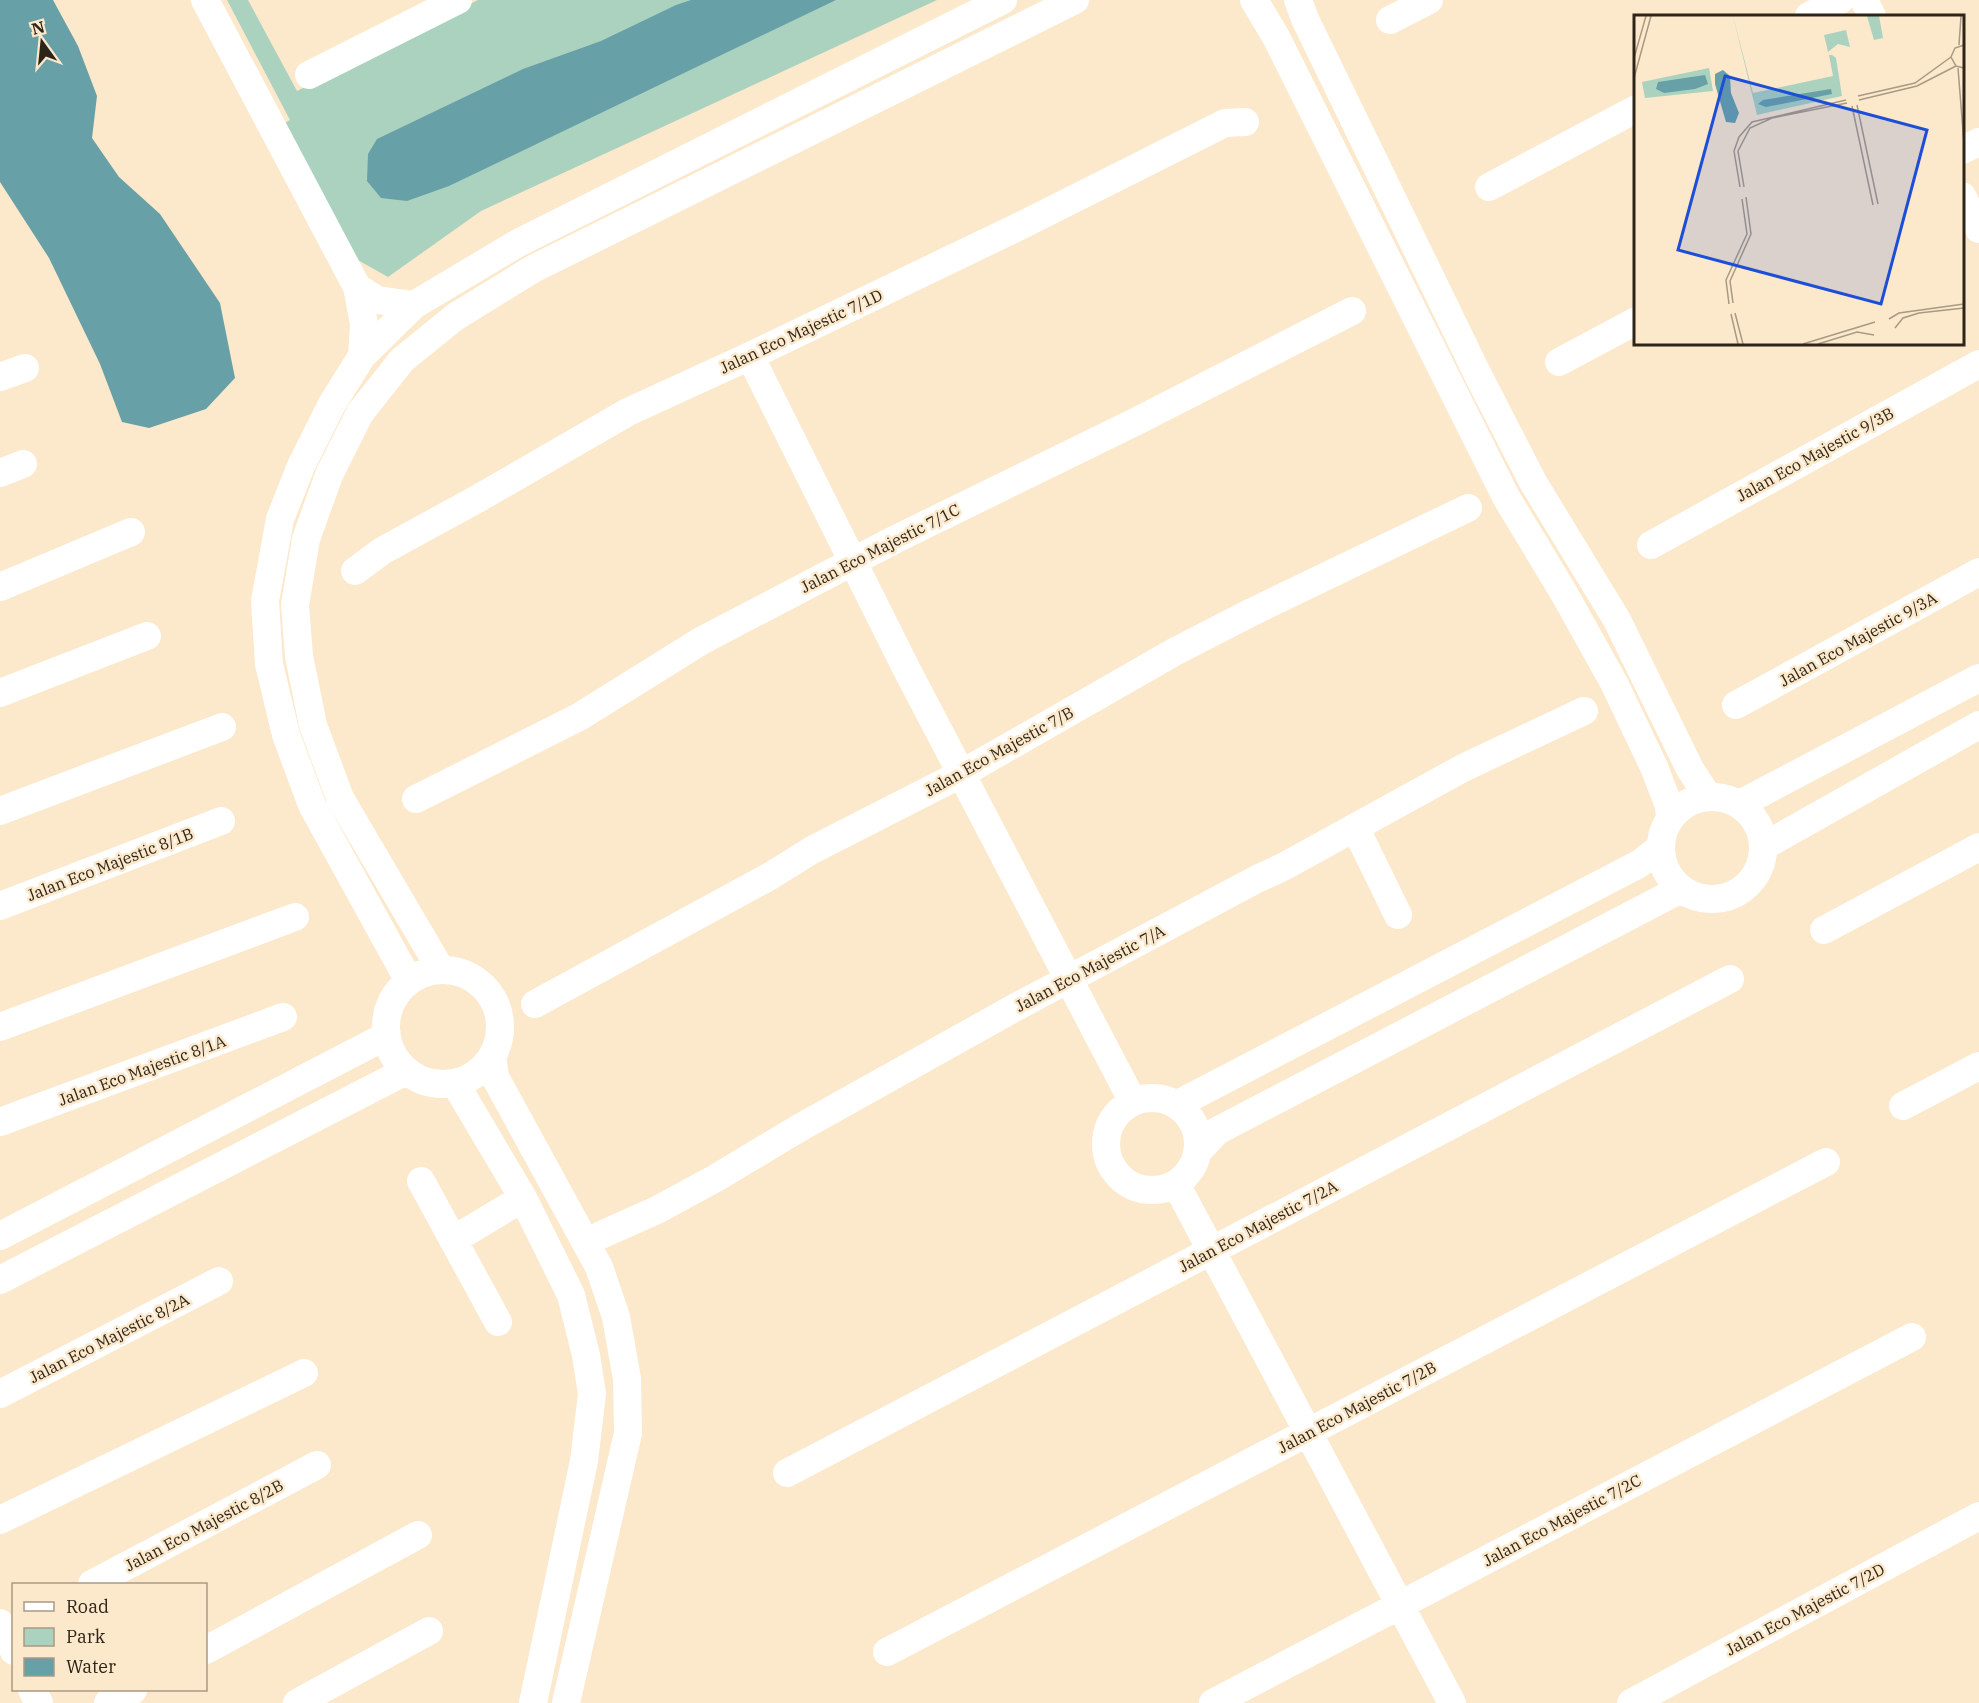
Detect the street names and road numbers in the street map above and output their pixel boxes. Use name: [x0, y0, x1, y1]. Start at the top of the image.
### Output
street label: Jalan Eco Majestic 7/1D: [716, 284, 886, 378]
street label: Jalan Eco Majestic 9/3B: [1733, 402, 1897, 506]
street label: Jalan Eco Majestic 7/1C: [797, 499, 963, 597]
street label: Jalan Eco Majestic 9/3A: [1776, 587, 1940, 691]
street label: Jalan Eco Majestic 7/B: [921, 702, 1077, 800]
street label: Jalan Eco Majestic 8/1B: [24, 823, 196, 905]
street label: Jalan Eco Majestic 7/A: [1012, 920, 1168, 1016]
street label: Jalan Eco Majestic 8/1A: [55, 1030, 229, 1110]
street label: Jalan Eco Majestic 7/2A: [1175, 1176, 1341, 1276]
street label: Jalan Eco Majestic 8/2A: [26, 1289, 192, 1387]
street label: Jalan Eco Majestic 7/2B: [1274, 1357, 1440, 1457]
street label: Jalan Eco Majestic 7/2C: [1479, 1470, 1645, 1570]
street label: Jalan Eco Majestic 8/2B: [121, 1475, 287, 1575]
street label: Jalan Eco Majestic 7/2D: [1722, 1559, 1888, 1659]

